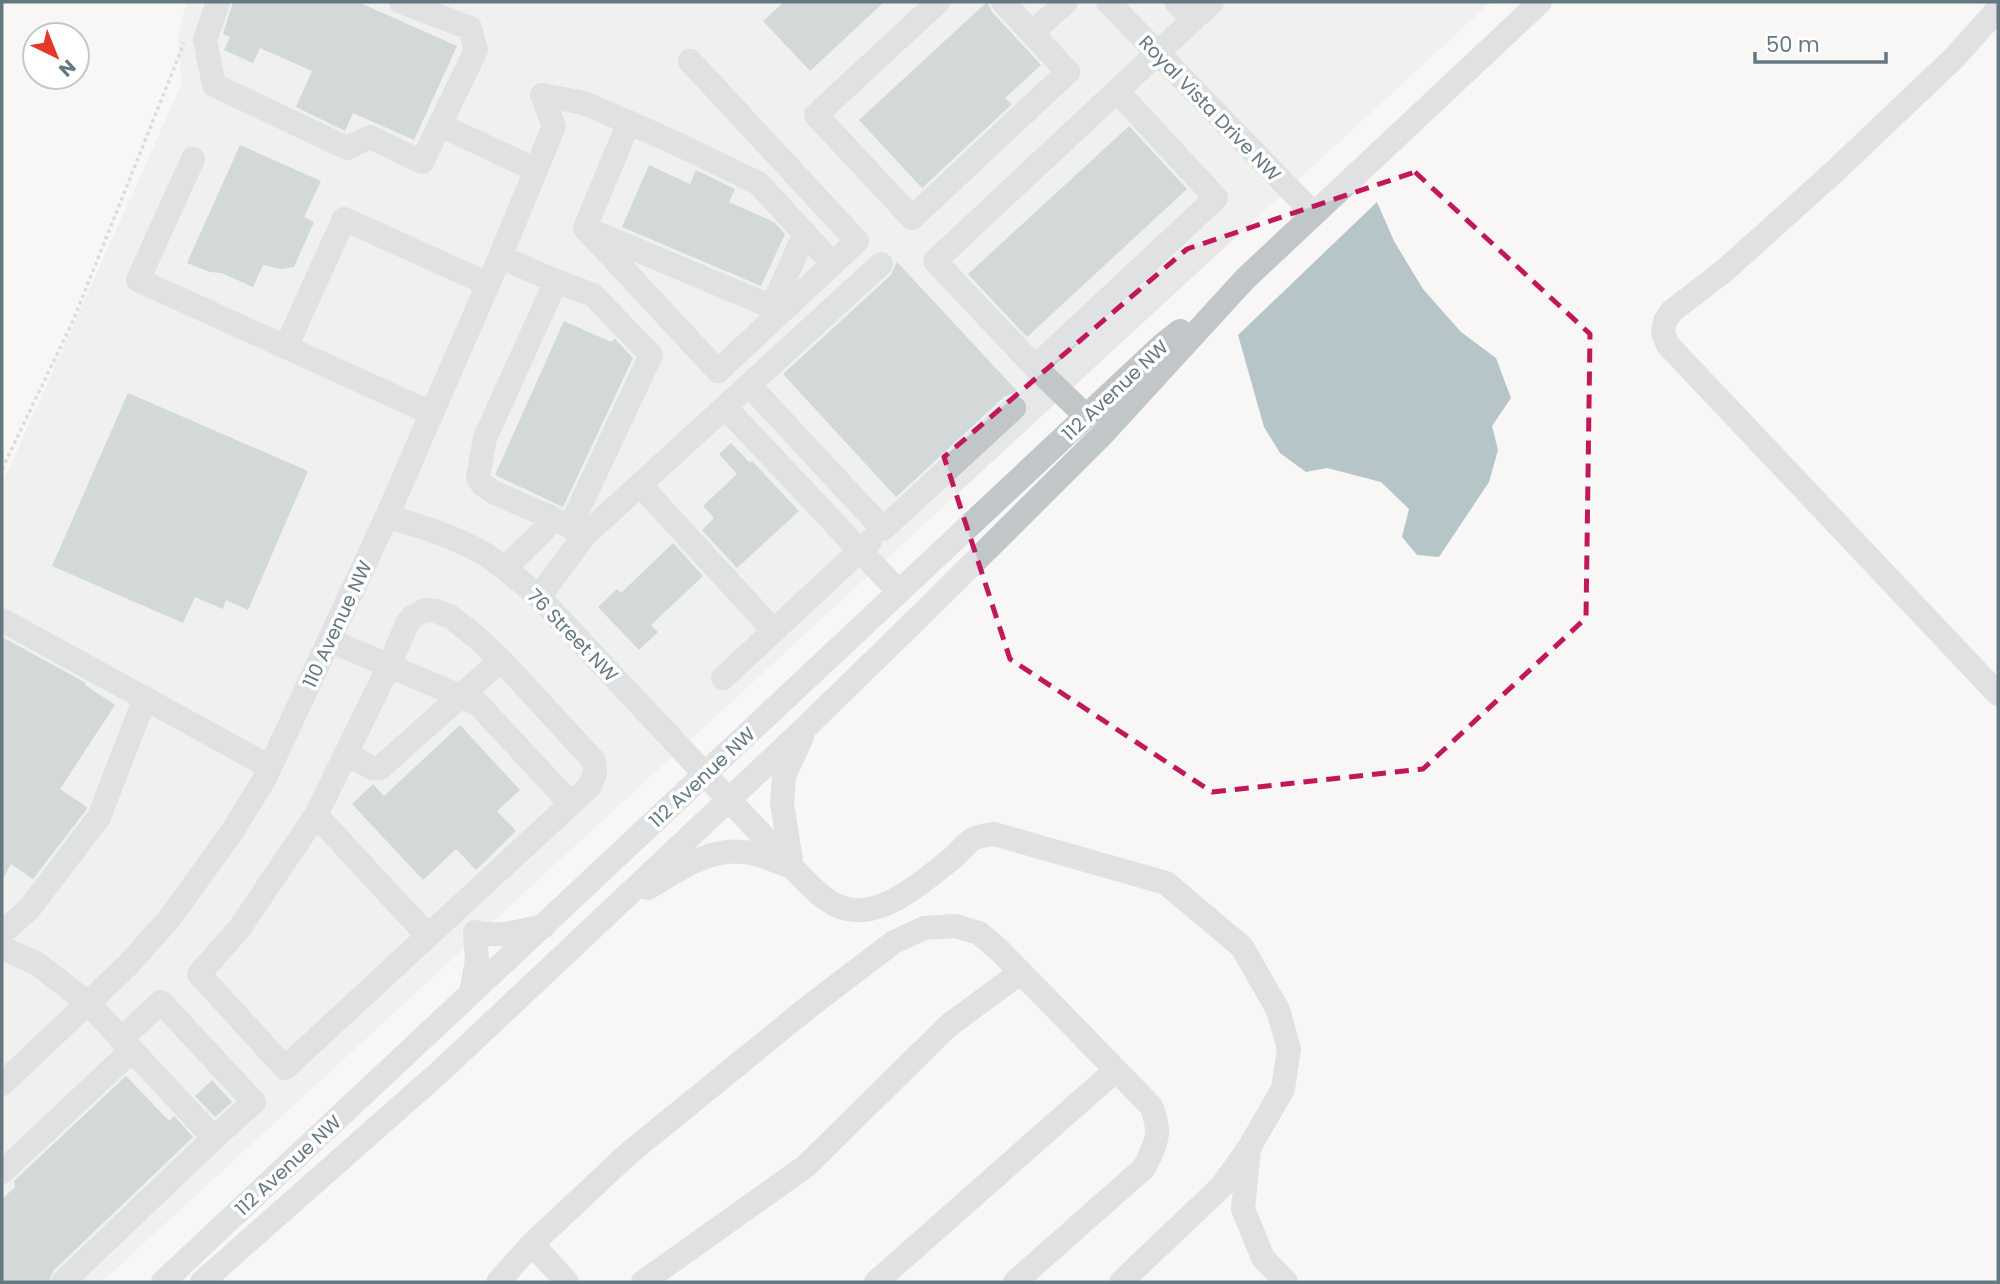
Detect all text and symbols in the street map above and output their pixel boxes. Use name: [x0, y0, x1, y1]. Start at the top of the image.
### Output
north arrow: [21, 21, 91, 91]
scale bar: [1755, 21, 1886, 65]
street label: Royal Vista Drive NW: [1133, 29, 1287, 188]
text: 50 m: [1766, 30, 1820, 59]
text: N: [53, 53, 82, 83]
street label: 112 Avenue NW: [1056, 334, 1175, 447]
street label: 110 Avenue NW: [296, 556, 379, 692]
street label: 76 Street NW: [521, 583, 624, 688]
street label: 112 Avenue NW: [643, 721, 762, 834]
street label: 112 Avenue NW: [229, 1109, 348, 1222]

